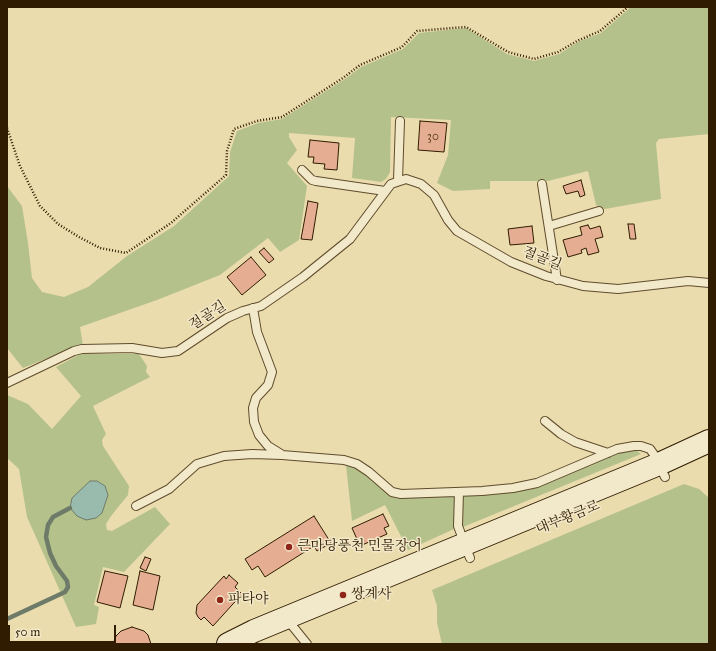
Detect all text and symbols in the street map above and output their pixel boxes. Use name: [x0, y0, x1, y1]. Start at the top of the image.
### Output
house number: 30: [427, 130, 439, 144]
street label: 절골길: [520, 244, 564, 274]
street label: 절골길: [186, 298, 230, 334]
street label: 대부황금로: [534, 498, 602, 538]
place label: 큰마당풍천 민물장어: [297, 539, 422, 555]
marker: 큰마당풍천 민물장어: [284, 542, 294, 552]
place label: 쌍계사: [351, 587, 392, 603]
marker: 쌍계사: [338, 590, 348, 600]
place label: 파타야: [228, 592, 269, 608]
marker: 파타야: [215, 595, 225, 605]
scale bar: [10, 617, 118, 643]
text: 50 m: [15, 625, 40, 639]

